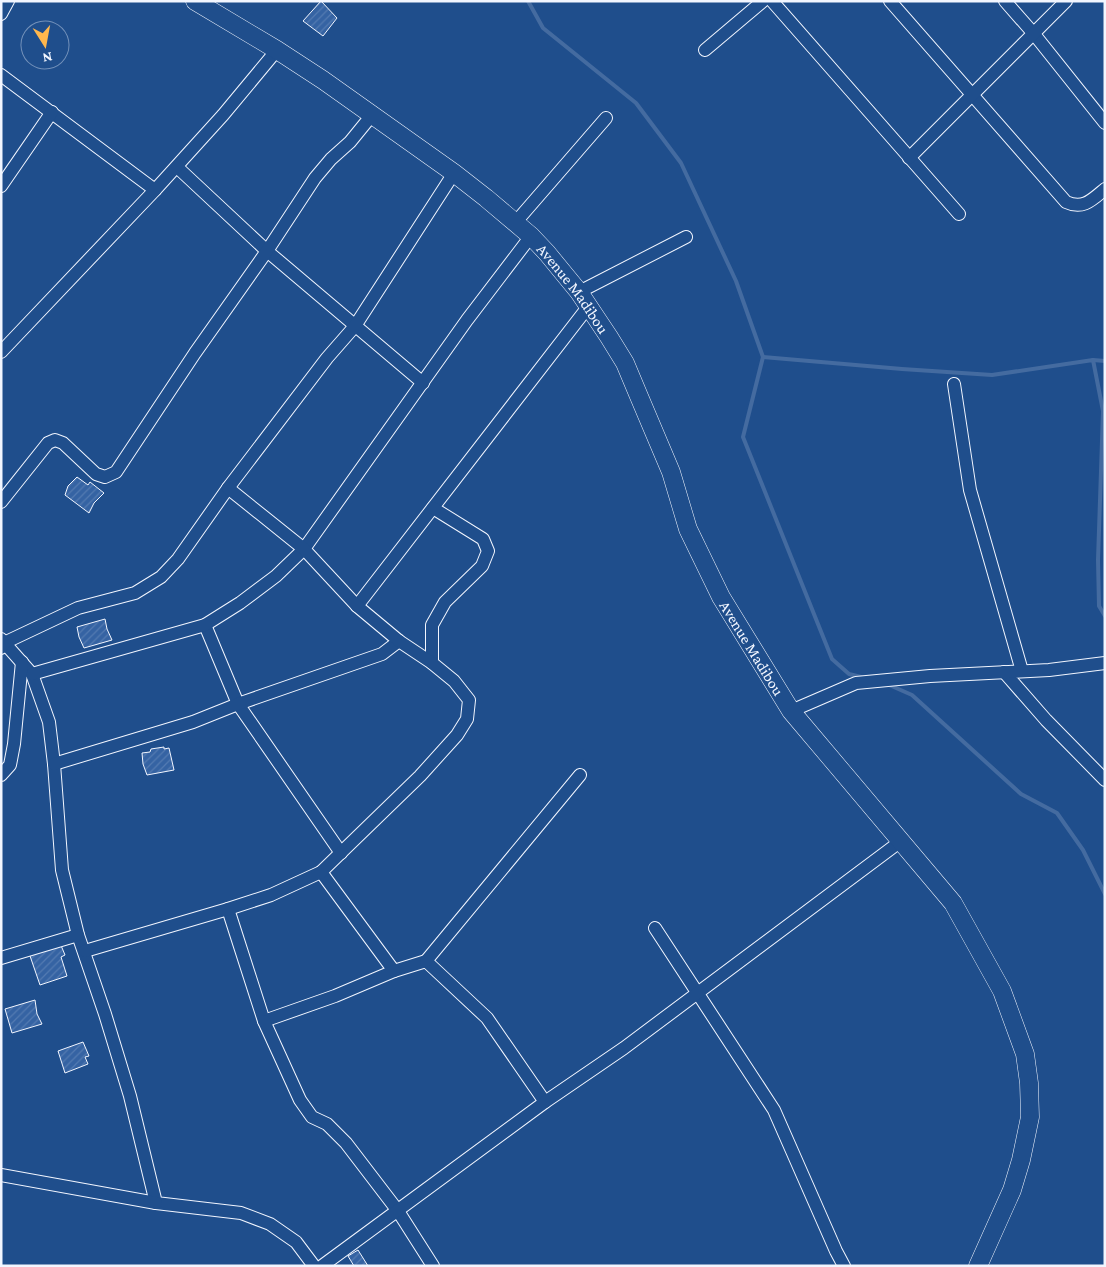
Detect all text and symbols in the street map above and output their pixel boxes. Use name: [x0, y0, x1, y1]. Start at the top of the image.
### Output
north arrow: [20, 20, 70, 70]
text: N: [41, 49, 54, 67]
street label: Avenue Madibou: [534, 240, 613, 337]
street label: Avenue Madibou: [717, 597, 788, 699]

